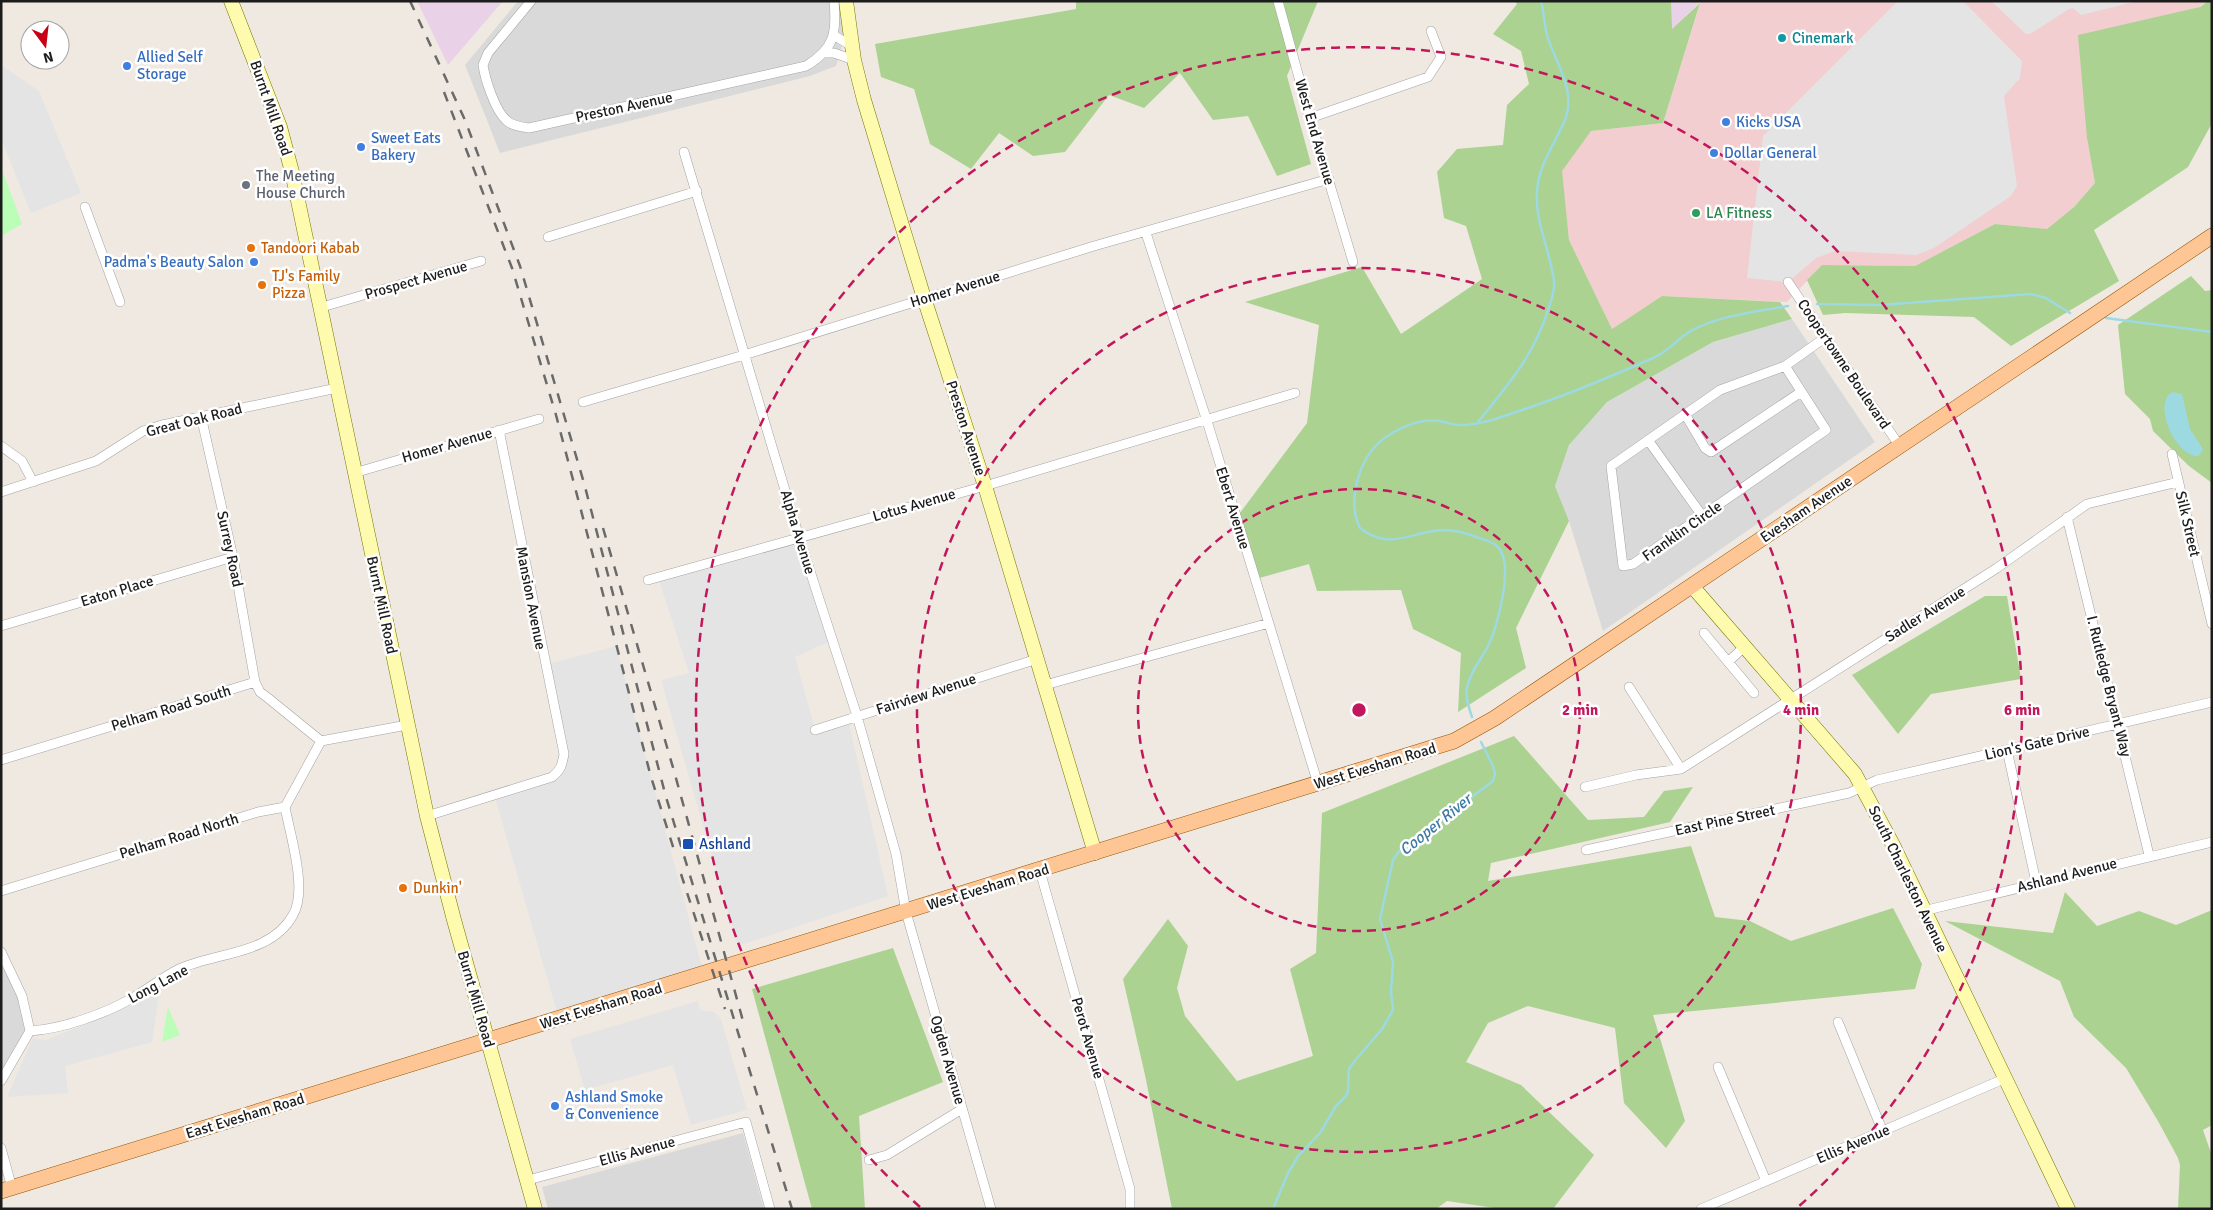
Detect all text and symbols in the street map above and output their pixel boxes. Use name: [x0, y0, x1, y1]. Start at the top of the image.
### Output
north arrow: [20, 20, 70, 70]
place label: Cinemark: [1792, 29, 1854, 47]
marker: Cinemark: [1776, 32, 1788, 44]
text: N: [41, 48, 55, 67]
place label: Allied Self Storage: [137, 48, 204, 83]
street label: Burnt Mill Road: [246, 58, 296, 158]
marker: Allied Self Storage: [121, 60, 133, 72]
street label: West End Avenue: [1291, 77, 1339, 187]
street label: Preston Avenue: [574, 88, 674, 126]
place label: Kicks USA: [1736, 113, 1801, 131]
marker: Kicks USA: [1720, 116, 1732, 128]
place label: Sweet Eats Bakery: [371, 129, 441, 164]
marker: Sweet Eats Bakery: [355, 141, 367, 153]
place label: Dollar General: [1724, 144, 1817, 162]
marker: Dollar General: [1708, 147, 1720, 159]
place label: The Meeting House Church: [256, 167, 345, 202]
marker: The Meeting House Church: [240, 179, 252, 191]
place label: LA Fitness: [1706, 204, 1772, 222]
marker: LA Fitness: [1690, 207, 1702, 219]
place label: Tandoori Kabab: [261, 239, 360, 257]
marker: Tandoori Kabab: [245, 242, 257, 254]
place label: Padma's Beauty Salon: [104, 253, 244, 271]
marker: Padma's Beauty Salon: [248, 256, 260, 268]
street label: Prospect Avenue: [363, 257, 469, 303]
place label: TJ's Family Pizza: [272, 267, 340, 302]
street label: Homer Avenue: [908, 267, 1002, 311]
marker: TJ's Family Pizza: [256, 279, 268, 291]
street label: Coopertowne Boulevard: [1794, 296, 1894, 432]
street label: Preston Avenue: [942, 378, 990, 478]
street label: Great Oak Road: [144, 399, 244, 441]
street label: Homer Avenue: [400, 424, 494, 466]
street label: Ebert Avenue: [1212, 465, 1254, 551]
street label: Evesham Avenue: [1757, 472, 1855, 546]
street label: Lotus Avenue: [870, 485, 958, 525]
street label: Alpha Avenue: [777, 488, 819, 576]
street label: Silk Street: [2172, 489, 2204, 559]
street label: Franklin Circle: [1639, 497, 1725, 565]
street label: Surrey Road: [213, 509, 247, 589]
street label: Mansion Avenue: [512, 545, 550, 651]
street label: Burnt Mill Road: [363, 554, 401, 656]
street label: Eaton Place: [78, 571, 156, 611]
street label: Sadler Avenue: [1882, 582, 1968, 646]
street label: I. Rutledge Bryant Way: [2083, 614, 2135, 758]
street label: Fairview Avenue: [874, 669, 978, 719]
street label: Pelham Road South: [109, 681, 233, 735]
centre of rings: [1350, 701, 1368, 719]
text: 2 min: [1562, 701, 1598, 719]
text: 4 min: [1783, 701, 1819, 719]
text: 6 min: [2004, 701, 2040, 719]
street label: Lion's Gate Drive: [1983, 722, 2091, 764]
street label: West Evesham Road: [1312, 739, 1438, 793]
water label: Cooper River: [1396, 788, 1477, 860]
street label: East Pine Street: [1673, 801, 1777, 839]
street label: South Charleston Avenue: [1865, 803, 1951, 955]
street label: Pelham Road North: [117, 809, 241, 863]
place label: Ashland: [699, 835, 751, 853]
marker: Ashland: [681, 837, 695, 851]
street label: Ashland Avenue: [2015, 854, 2119, 896]
street label: West Evesham Road: [925, 860, 1051, 914]
place label: Dunkin': [413, 879, 462, 897]
marker: Dunkin': [397, 882, 409, 894]
street label: Burnt Mill Road: [454, 949, 498, 1049]
street label: Long Lane: [125, 961, 191, 1007]
street label: West Evesham Road: [538, 979, 664, 1033]
street label: Perot Avenue: [1068, 995, 1108, 1081]
street label: Ogden Avenue: [927, 1013, 969, 1107]
place label: Ashland Smoke & Convenience: [565, 1088, 663, 1123]
street label: East Evesham Road: [183, 1089, 307, 1143]
marker: Ashland Smoke & Convenience: [549, 1100, 561, 1112]
street label: Ellis Avenue: [1814, 1120, 1892, 1168]
street label: Ellis Avenue: [597, 1132, 677, 1170]

